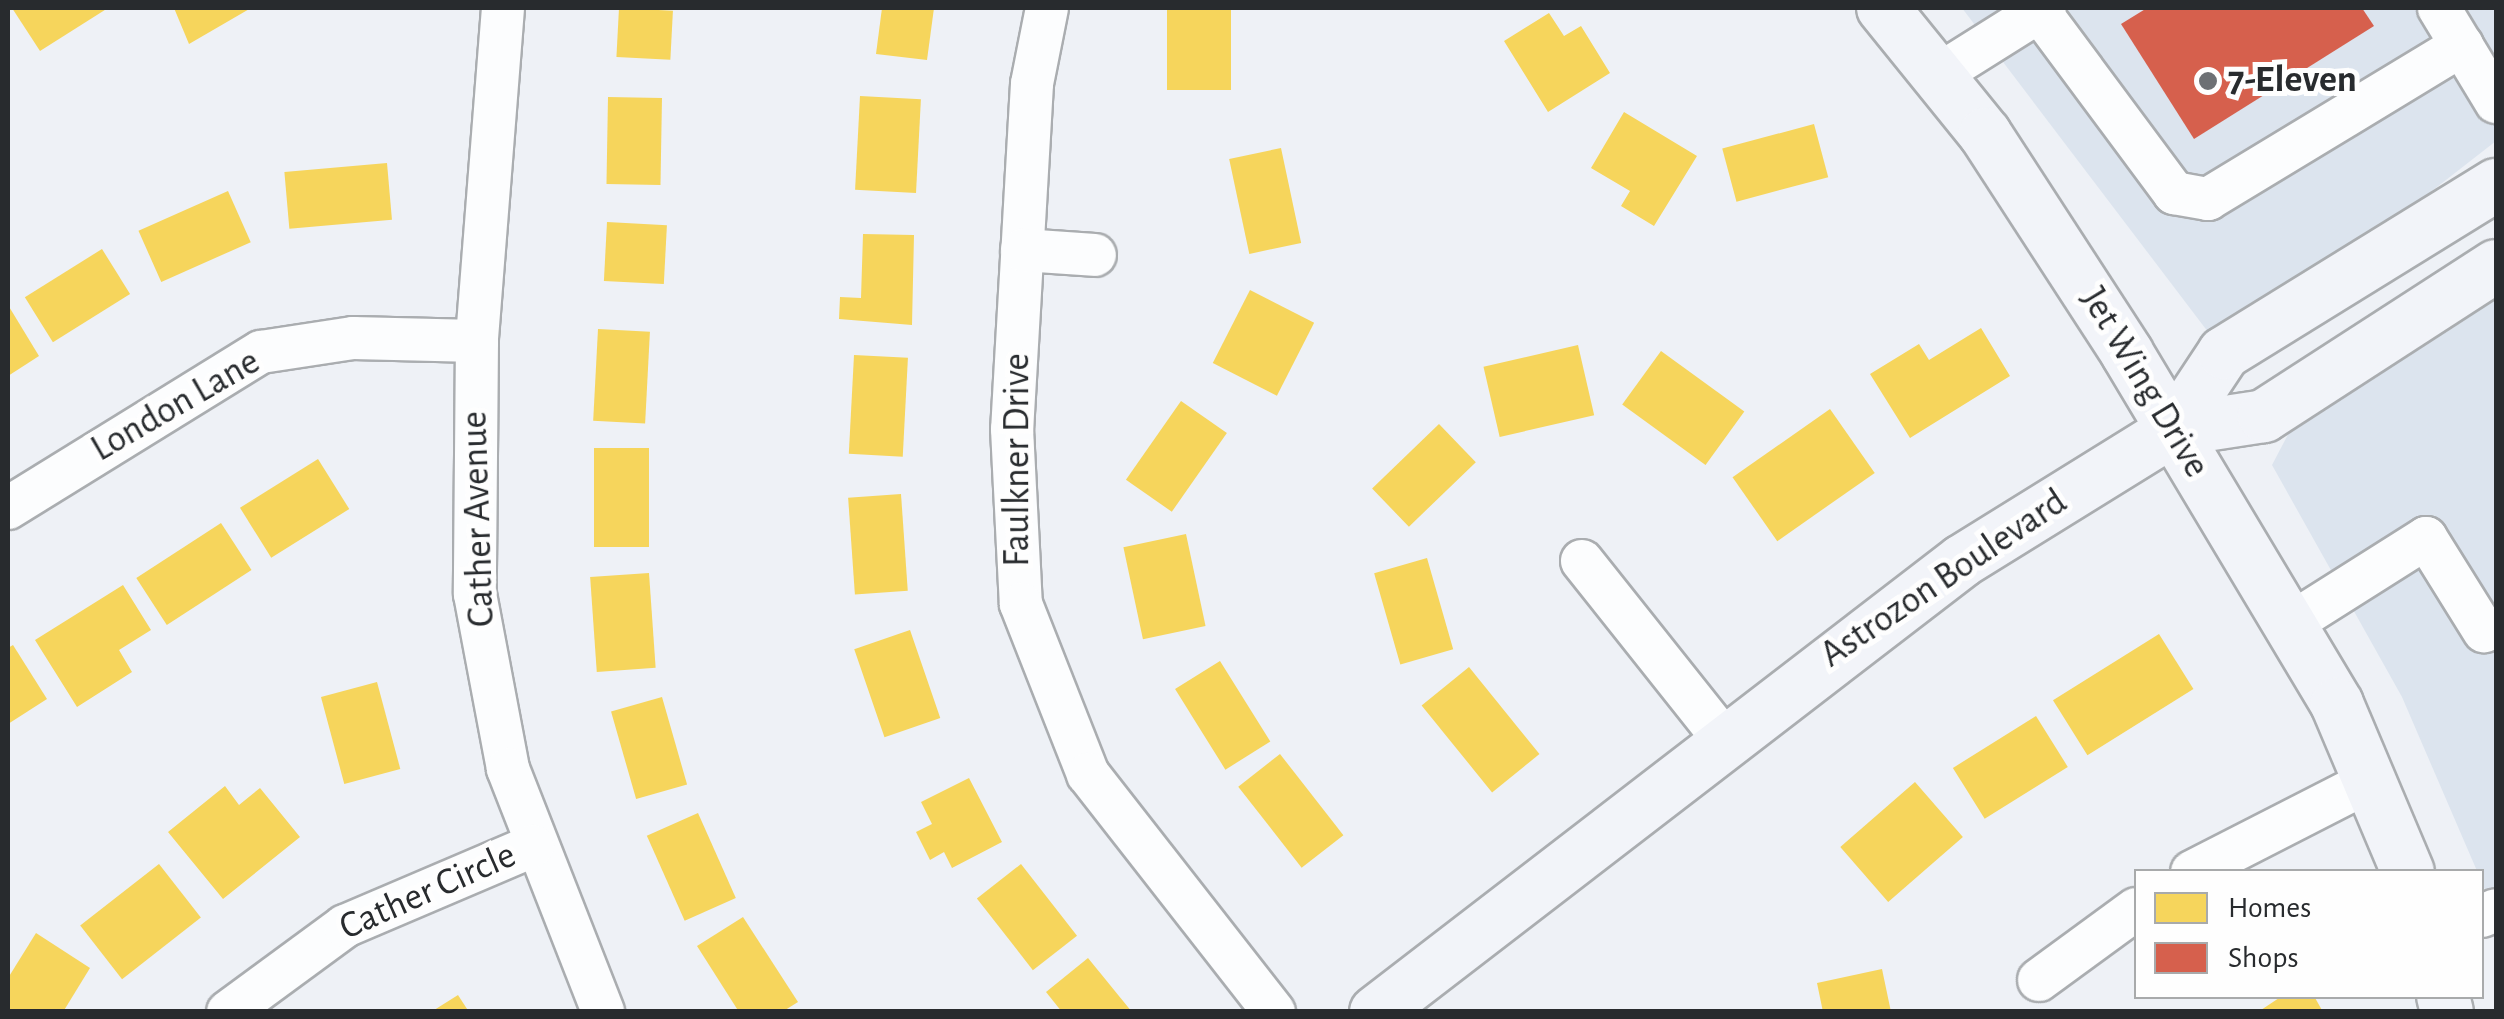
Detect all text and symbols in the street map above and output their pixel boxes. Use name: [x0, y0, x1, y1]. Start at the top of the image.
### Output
place label: 7-Eleven: [2228, 58, 2357, 104]
marker: 7-Eleven: [2197, 70, 2219, 92]
street label: Jet Wing Drive: [2069, 280, 2219, 486]
street label: London Lane: [84, 339, 268, 473]
street label: Faulkner Drive: [995, 353, 1041, 567]
street label: Cather Avenue: [452, 410, 506, 628]
street label: Astrozon Boulevard: [1812, 480, 2076, 678]
street label: Cather Circle: [333, 833, 523, 951]
legend: [2134, 869, 2484, 999]
text: Homes: [2228, 893, 2311, 923]
text: Shops: [2228, 943, 2299, 973]

